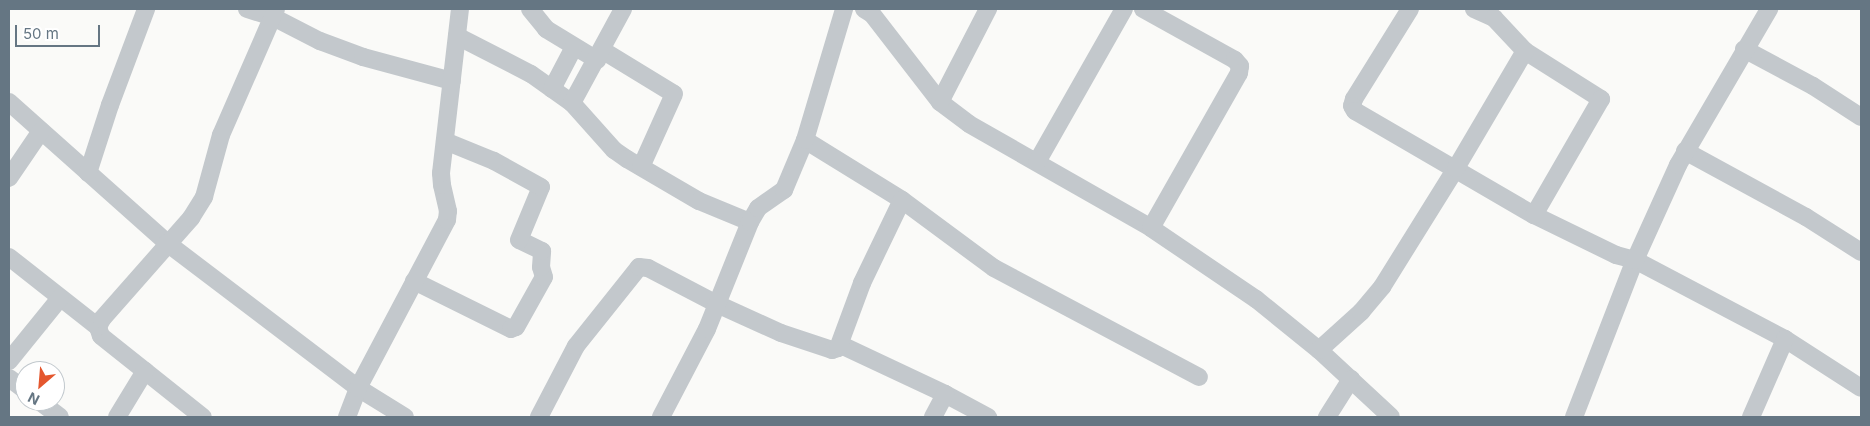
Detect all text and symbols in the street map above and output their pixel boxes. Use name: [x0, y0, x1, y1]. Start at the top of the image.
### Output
scale bar: [18, 15, 102, 47]
text: 50 m: [23, 24, 59, 43]
north arrow: [15, 361, 65, 411]
text: N: [25, 389, 42, 409]

